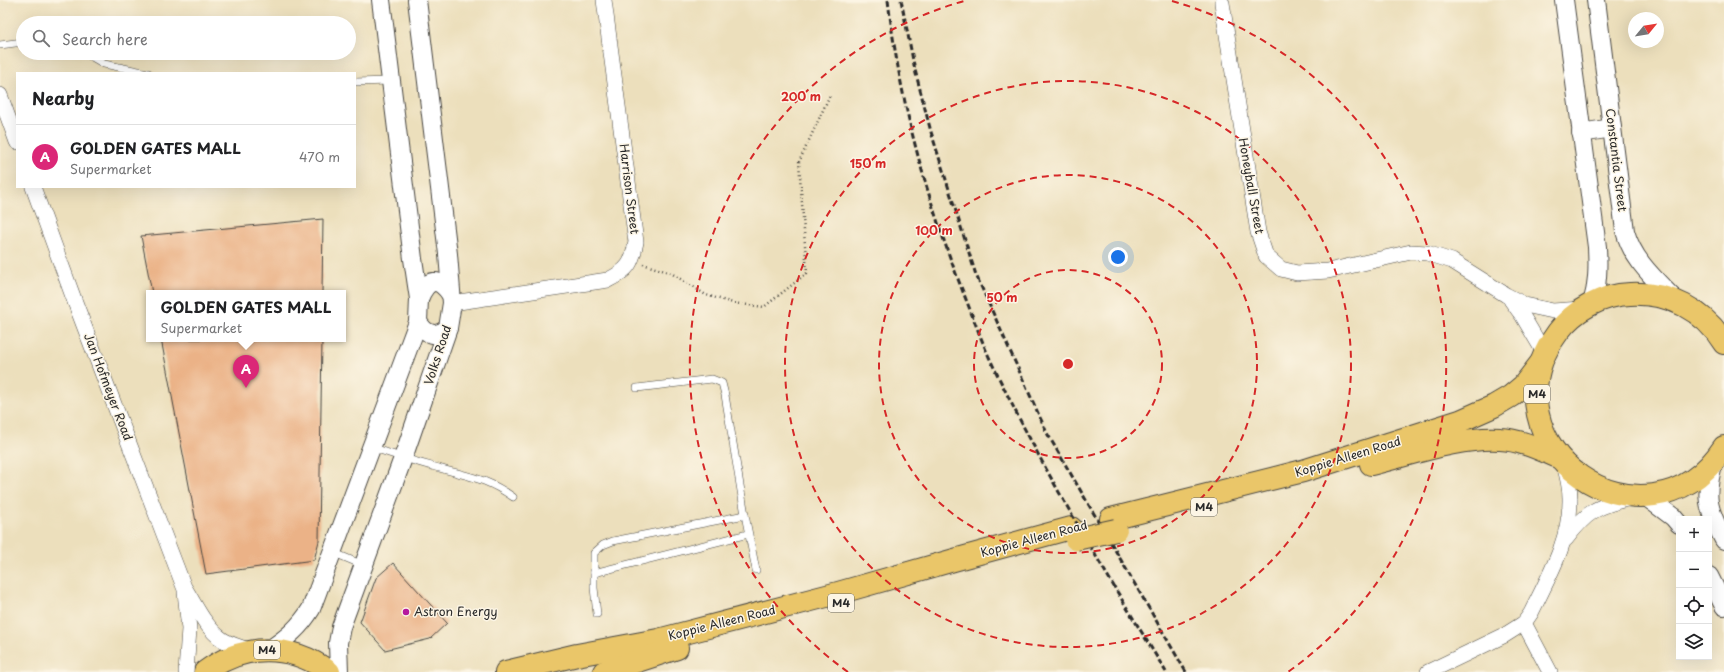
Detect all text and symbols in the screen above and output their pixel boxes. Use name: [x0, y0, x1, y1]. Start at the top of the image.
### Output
north arrow: [1628, 12, 1664, 48]
search box: [16, 16, 356, 60]
icon: search: [30, 27, 52, 49]
text: Search here: [62, 27, 148, 50]
text: Nearby: [32, 85, 94, 111]
text: 200 m: [781, 87, 821, 105]
street label: Constantia Street: [1602, 107, 1632, 213]
text: GOLDEN GATES MALL: [70, 136, 241, 159]
street label: Honeyball Street: [1235, 136, 1269, 235]
street label: Harrison Street: [616, 143, 644, 235]
text: A: [40, 147, 50, 166]
text: 470 m: [299, 147, 340, 166]
text: 150 m: [850, 154, 886, 172]
text: Supermarket: [70, 159, 152, 178]
text: 100 m: [915, 221, 953, 239]
your location: [1108, 247, 1128, 267]
text: 50 m: [986, 288, 1018, 306]
popup: [146, 290, 346, 342]
text: GOLDEN GATES MALL: [161, 295, 331, 318]
text: Supermarket: [161, 318, 242, 337]
street label: Volks Road: [419, 322, 455, 387]
street label: Jan Hofmeyer Road: [80, 330, 138, 443]
pin: A: [233, 355, 259, 388]
centre of rings: [1061, 357, 1075, 371]
road number: M4: [1524, 385, 1550, 403]
street label: Koppie Alleen Road: [1292, 431, 1403, 481]
road number: M4: [1191, 498, 1217, 516]
street label: Koppie Alleen Road: [978, 515, 1089, 561]
map controls: [1676, 516, 1712, 660]
button: +: [1676, 516, 1712, 552]
button: −: [1676, 552, 1712, 588]
button: locate: [1676, 588, 1712, 624]
road number: M4: [828, 594, 854, 612]
street label: Koppie Alleen Road: [666, 600, 777, 644]
place label: Astron Energy: [414, 602, 498, 620]
marker: Astron Energy: [401, 607, 411, 617]
button: layers: [1676, 624, 1712, 660]
road number: M4: [254, 641, 280, 659]

